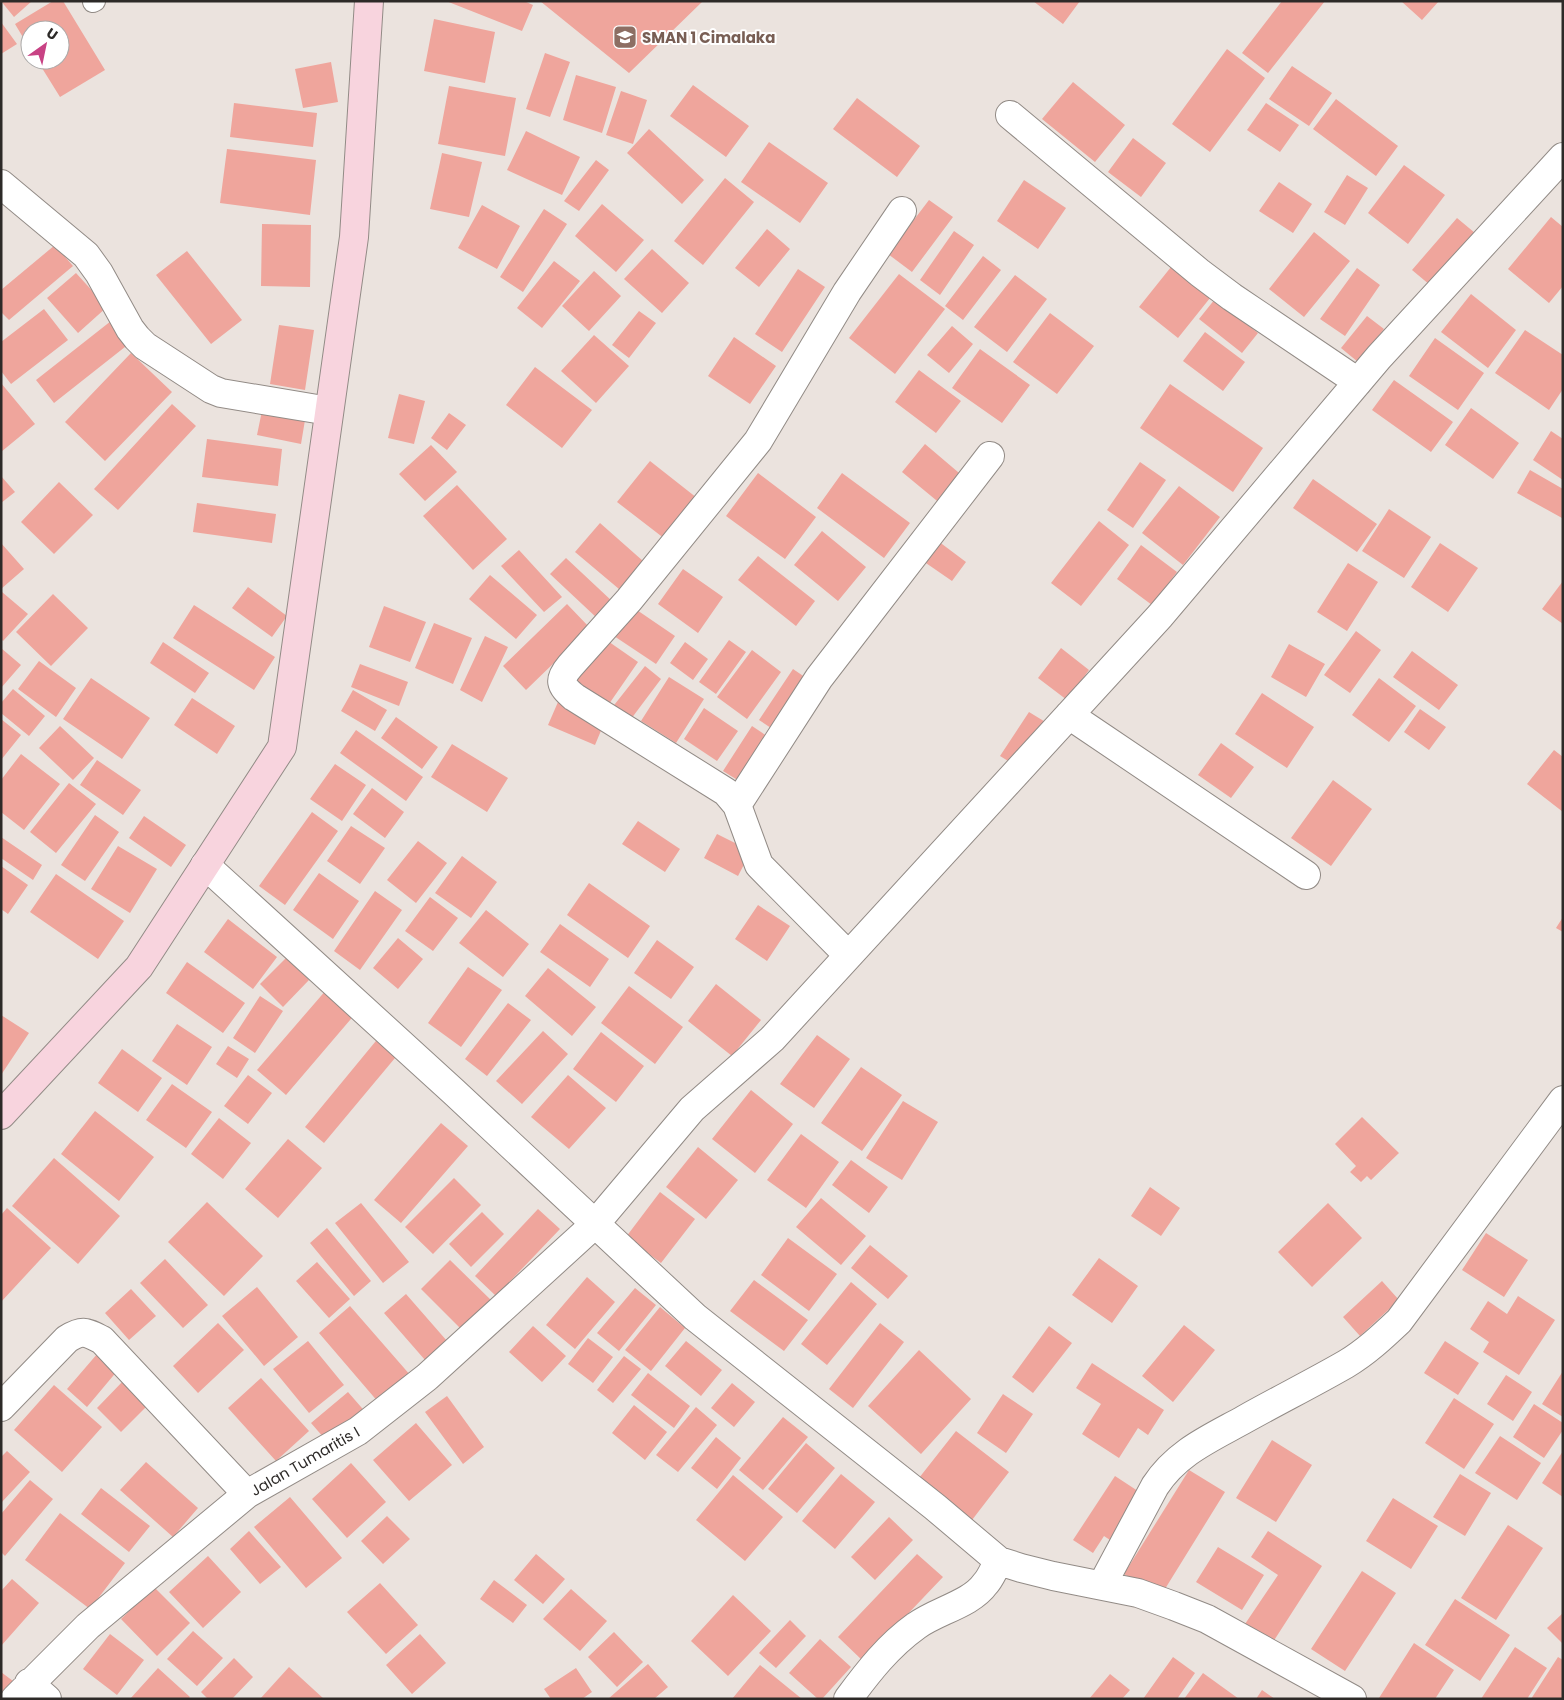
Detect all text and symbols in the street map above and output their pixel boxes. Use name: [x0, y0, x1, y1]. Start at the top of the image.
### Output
north arrow: [20, 20, 70, 70]
text: U: [42, 23, 62, 45]
school or university icon: SMAN 1 Cimalaka: [612, 24, 638, 50]
place label: SMAN 1 Cimalaka: [642, 27, 775, 48]
street label: Jalan Tumaritis I: [247, 1421, 363, 1501]

